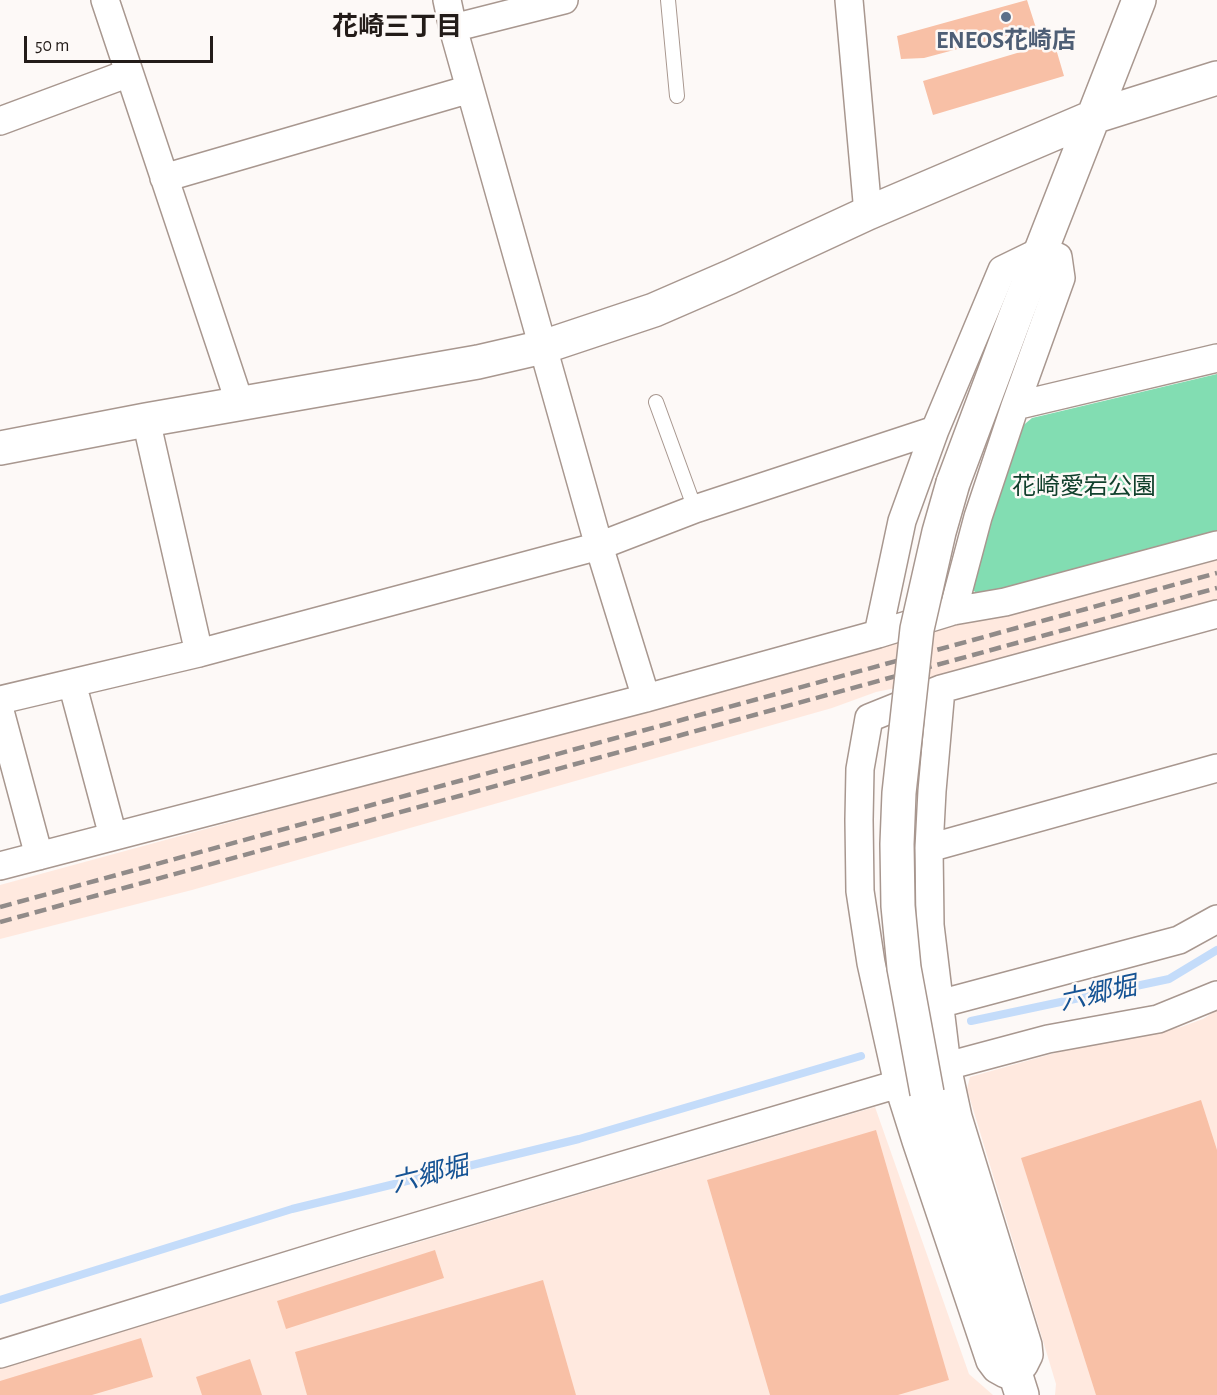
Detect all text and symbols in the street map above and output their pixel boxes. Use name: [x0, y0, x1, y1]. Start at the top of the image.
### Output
marker: ENEOS花崎店: [999, 10, 1013, 24]
district label: 花崎三丁目: [332, 11, 462, 43]
scale bar: [27, 24, 216, 62]
place label: ENEOS花崎店: [936, 27, 1076, 55]
text: 50 m: [35, 37, 69, 55]
park label: 花崎愛宕公園: [1012, 473, 1156, 501]
water label: 六郷堀: [1057, 971, 1139, 1017]
water label: 六郷堀: [388, 1150, 472, 1200]

